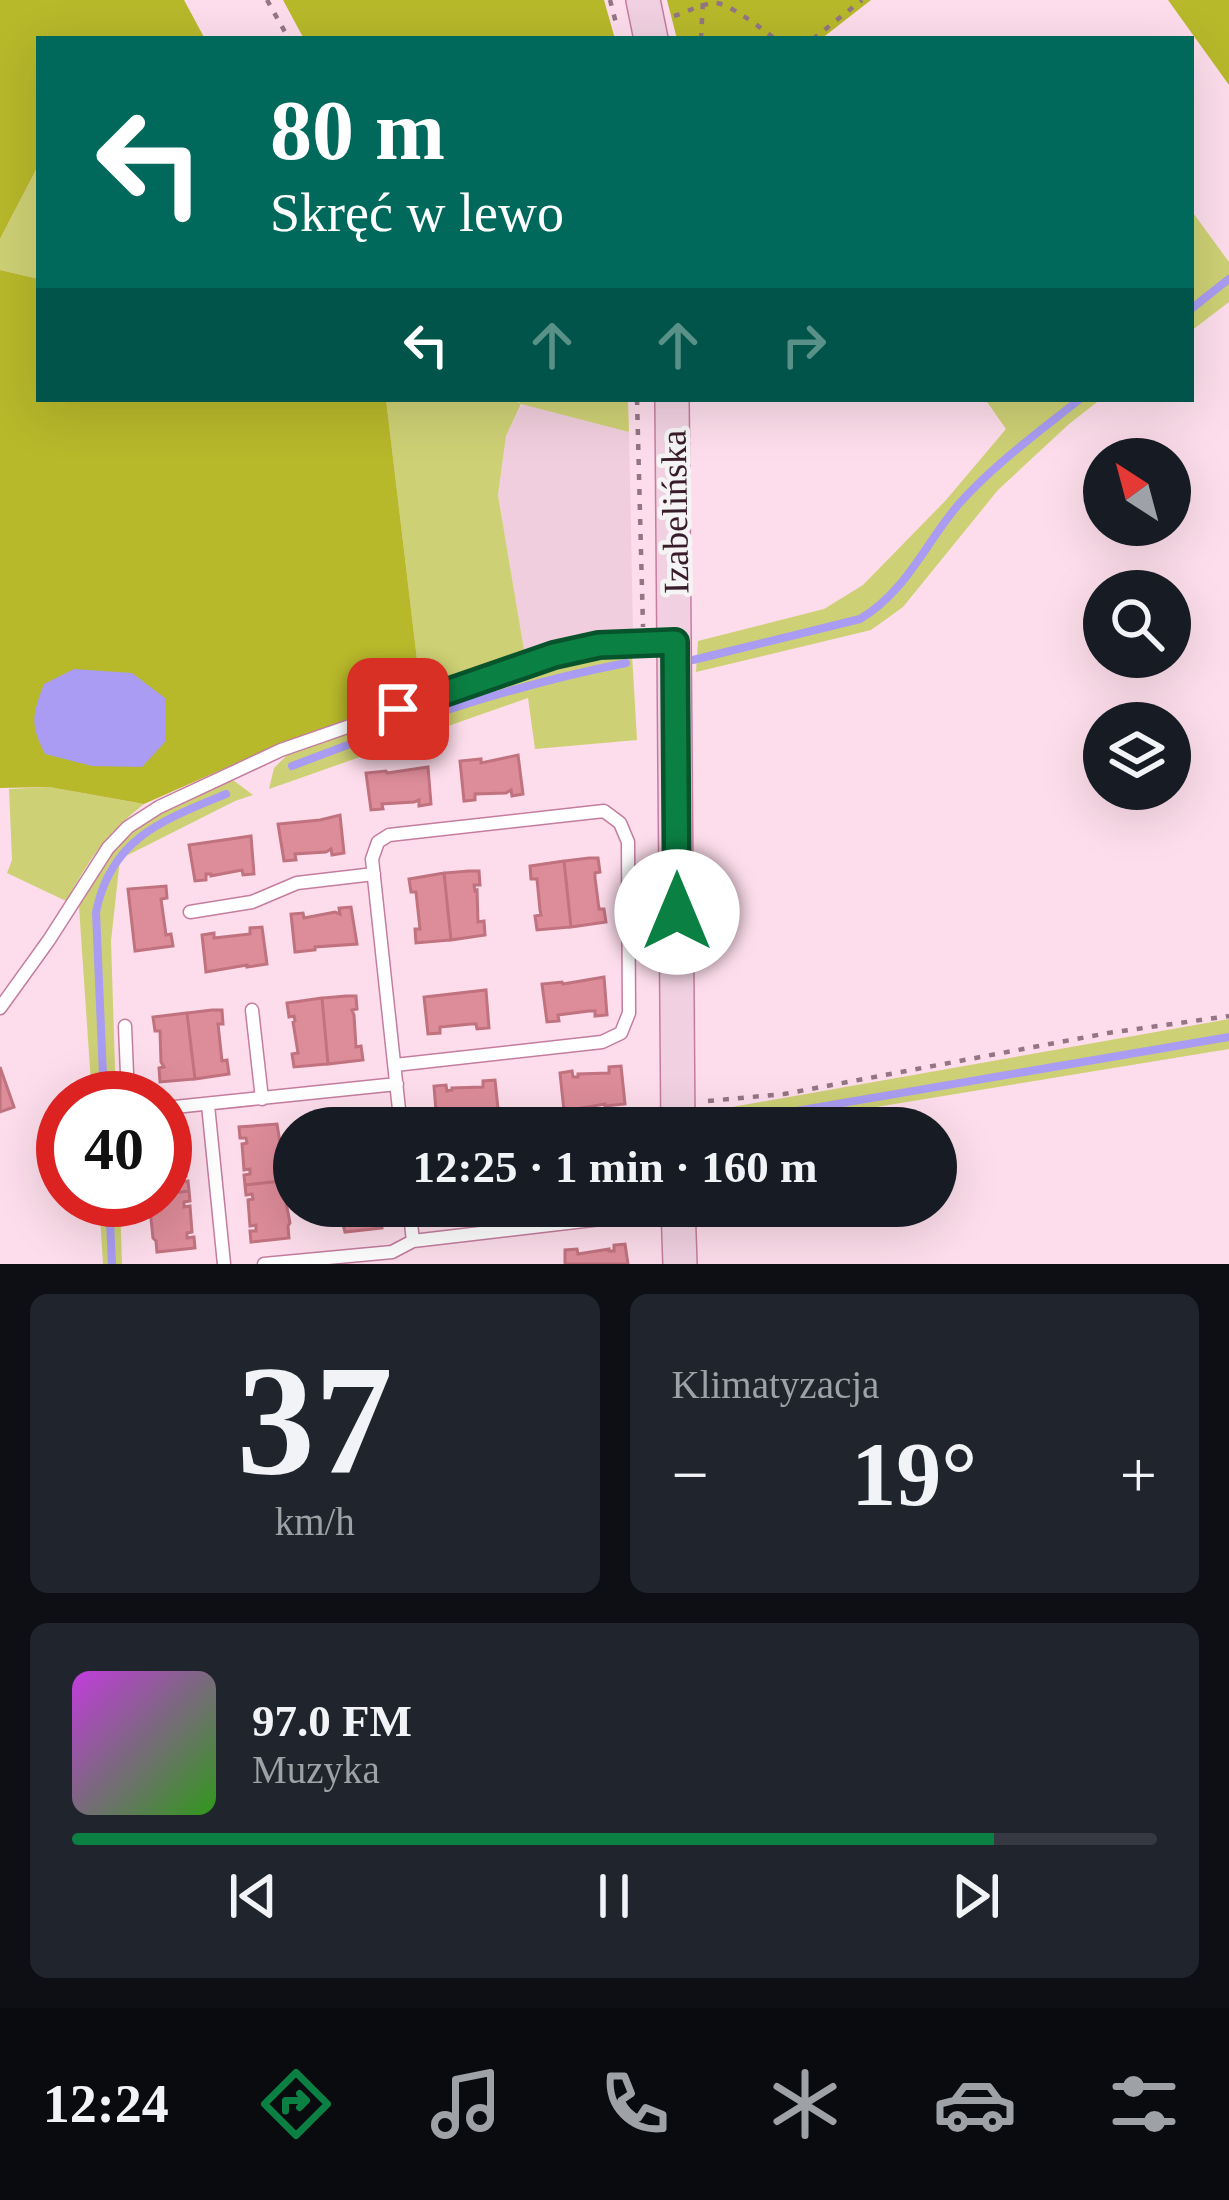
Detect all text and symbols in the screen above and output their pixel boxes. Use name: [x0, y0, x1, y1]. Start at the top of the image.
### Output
icon: left: [72, 84, 228, 240]
text: 80 m: [270, 84, 445, 177]
text: Skręć w lewo: [270, 183, 564, 243]
icon: left: [393, 312, 459, 378]
icon: ahead: [519, 312, 585, 378]
icon: ahead: [645, 312, 711, 378]
icon: right: [771, 312, 837, 378]
street label: Izabelińska: [654, 430, 696, 594]
north arrow: [1083, 438, 1191, 546]
map controls: [1083, 438, 1191, 810]
button: search: [1083, 570, 1191, 678]
pin: [347, 658, 449, 760]
icon: arrive: [365, 676, 431, 742]
button: layers: [1083, 702, 1191, 810]
position arrow: [614, 849, 740, 975]
speed limit sign: 40: [36, 1071, 192, 1227]
text: 12:25 · 1 min · 160 m: [413, 1142, 818, 1192]
text: 37: [237, 1334, 393, 1507]
text: Klimatyzacja: [672, 1363, 879, 1406]
text: 19°: [851, 1425, 977, 1524]
text: −: [672, 1438, 709, 1511]
text: +: [1120, 1438, 1157, 1511]
text: km/h: [275, 1500, 355, 1543]
text: 97.0 FM: [252, 1696, 412, 1746]
text: Muzyka: [252, 1748, 380, 1791]
icon: previous: [220, 1863, 286, 1929]
icon: pause: [581, 1863, 647, 1929]
icon: next: [943, 1863, 1009, 1929]
icon: directions: [254, 2062, 338, 2146]
icon: music: [424, 2062, 508, 2146]
icon: phone: [593, 2062, 677, 2146]
icon: climate: [763, 2062, 847, 2146]
icon: car: [933, 2062, 1017, 2146]
icon: filters: [1102, 2062, 1186, 2146]
text: 12:24: [43, 2074, 169, 2134]

